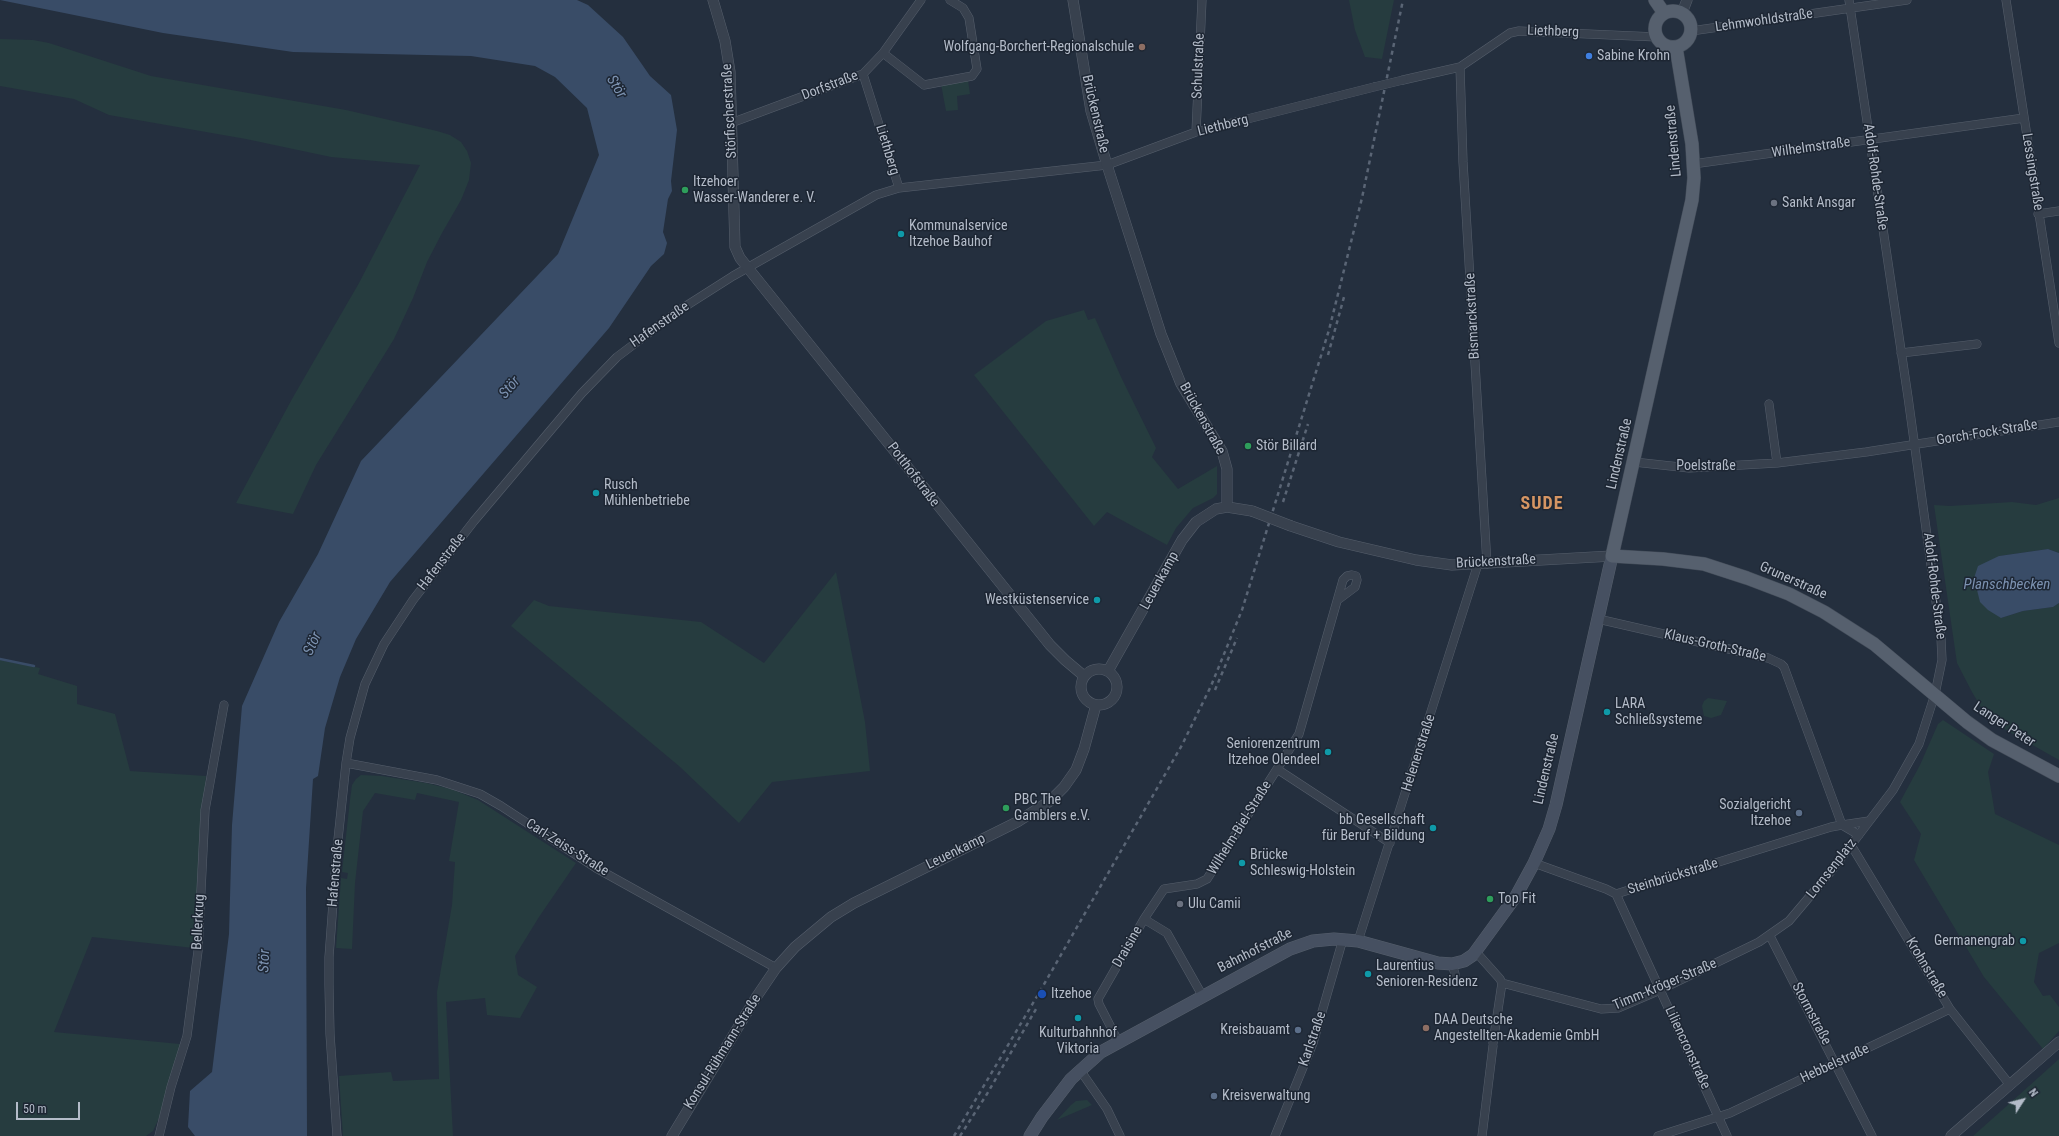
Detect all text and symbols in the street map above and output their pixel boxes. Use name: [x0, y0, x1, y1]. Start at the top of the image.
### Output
street label: Lehmwohldstraße: [1714, 6, 1814, 36]
street label: Liethberg: [1527, 23, 1579, 41]
street label: Schulstraße: [1189, 33, 1209, 99]
place label: Wolfgang-Borchert-Regionalschule: [943, 39, 1134, 55]
marker: Wolfgang-Borchert-Regionalschule: [1137, 42, 1147, 52]
place label: Sabine Krohn: [1597, 48, 1670, 64]
marker: Sabine Krohn: [1584, 51, 1594, 61]
street label: Störfischerstraße: [719, 63, 741, 159]
street label: Dorfstraße: [799, 68, 861, 104]
water label: Stör: [602, 72, 630, 102]
street label: Brückenstraße: [1078, 73, 1112, 155]
street label: Lindenstraße: [1662, 104, 1686, 178]
street label: Liethberg: [1196, 112, 1250, 140]
street label: Liethberg: [871, 123, 903, 177]
street label: Adolf-Rohde-Straße: [1859, 123, 1891, 231]
street label: Lessingstraße: [2018, 132, 2046, 212]
street label: Wilhelmstraße: [1771, 134, 1851, 162]
place label: Itzehoer Wasser-Wanderer e. V.: [693, 174, 816, 206]
marker: Itzehoer Wasser-Wanderer e. V.: [680, 185, 690, 195]
place label: Sankt Ansgar: [1782, 195, 1856, 211]
marker: Sankt Ansgar: [1769, 198, 1779, 208]
place label: Kommunalservice Itzehoe Bauhof: [909, 218, 1008, 250]
marker: Kommunalservice Itzehoe Bauhof: [896, 229, 906, 239]
street label: Bismarckstraße: [1462, 272, 1484, 360]
street label: Hafenstraße: [627, 299, 693, 351]
water label: Stör: [496, 373, 524, 403]
street label: Brückenstraße: [1175, 380, 1229, 458]
street label: Lindenstraße: [1604, 417, 1636, 491]
street label: Gorch-Fock-Straße: [1935, 417, 2039, 449]
place label: Stör Billard: [1256, 438, 1317, 454]
street label: Potthofstraße: [883, 439, 943, 511]
marker: Stör Billard: [1243, 441, 1253, 451]
street label: Poelstraße: [1676, 458, 1736, 474]
place label: Rusch Mühlenbetriebe: [604, 477, 690, 510]
marker: Rusch Mühlenbetriebe: [591, 488, 601, 498]
district label: SUDE: [1521, 493, 1563, 515]
street label: Hafenstraße: [414, 530, 470, 594]
street label: Adolf-Rohde-Straße: [1919, 532, 1949, 640]
street label: Leuenkamp: [1137, 549, 1183, 613]
street label: Brückenstraße: [1456, 552, 1536, 572]
street label: Grunerstraße: [1757, 559, 1829, 603]
water label: Planschbecken: [1964, 576, 2050, 594]
place label: Westküstenservice: [985, 592, 1089, 608]
marker: Westküstenservice: [1092, 595, 1102, 605]
street label: Klaus-Groth-Straße: [1662, 626, 1768, 666]
water label: Stör: [300, 630, 326, 658]
place label: LARA Schließsysteme: [1615, 696, 1702, 728]
street label: Langer Peter: [1970, 699, 2038, 751]
marker: LARA Schließsysteme: [1602, 707, 1612, 717]
street label: Helenenstraße: [1399, 712, 1439, 794]
street label: Lindenstraße: [1531, 732, 1563, 806]
place label: Seniorenzentrum Itzehoe Olendeel: [1227, 736, 1320, 768]
marker: Seniorenzentrum Itzehoe Olendeel: [1323, 747, 1333, 757]
street label: Wilhelm-Biel-Straße: [1204, 778, 1276, 878]
place label: PBC The Gamblers e.V.: [1014, 792, 1090, 824]
place label: Sozialgericht Itzehoe: [1719, 797, 1791, 830]
marker: PBC The Gamblers e.V.: [1001, 803, 1011, 813]
marker: Sozialgericht Itzehoe: [1794, 808, 1804, 818]
place label: bb Gesellschaft für Beruf + Bildung: [1322, 812, 1425, 844]
street label: Carl-Zeiss-Straße: [522, 816, 612, 880]
marker: bb Gesellschaft für Beruf + Bildung: [1428, 823, 1438, 833]
street label: Leuenkamp: [924, 830, 988, 874]
street label: Lornsenplatz: [1803, 836, 1861, 902]
street label: Hafenstraße: [325, 838, 347, 908]
place label: Brücke Schleswig-Holstein: [1250, 847, 1355, 880]
street label: Steinbrückstraße: [1626, 855, 1720, 899]
marker: Brücke Schleswig-Holstein: [1237, 858, 1247, 868]
place label: Top Fit: [1498, 891, 1536, 907]
street label: Bellerkrug: [189, 894, 209, 950]
marker: Top Fit: [1485, 894, 1495, 904]
place label: Ulu Camii: [1188, 896, 1241, 912]
marker: Ulu Camii: [1175, 899, 1185, 909]
street label: Draisine: [1110, 923, 1146, 971]
street label: Bahnhofstraße: [1215, 925, 1295, 977]
place label: Germanengrab: [1934, 933, 2015, 949]
street label: Krohnstraße: [1901, 935, 1951, 1001]
marker: Germanengrab: [2018, 936, 2028, 946]
water label: Stör: [256, 949, 274, 973]
street label: Timm-Kröger-Straße: [1611, 956, 1719, 1014]
place label: Laurentius Senioren-Residenz: [1376, 958, 1478, 990]
marker: Laurentius Senioren-Residenz: [1363, 969, 1373, 979]
street label: Stormstraße: [1788, 980, 1834, 1048]
place label: Itzehoe: [1051, 986, 1092, 1002]
marker: Itzehoe: [1036, 988, 1048, 1000]
street label: Konsul-Rühmann-Straße: [681, 991, 765, 1113]
street label: Liliencronstraße: [1661, 1004, 1713, 1092]
street label: Karlstraße: [1296, 1009, 1330, 1069]
place label: DAA Deutsche Angestellten-Akademie GmbH: [1434, 1012, 1599, 1044]
marker: Kulturbahnhof Viktoria: [1073, 1013, 1083, 1023]
place label: Kreisbauamt: [1220, 1022, 1290, 1038]
marker: DAA Deutsche Angestellten-Akademie GmbH: [1421, 1023, 1431, 1033]
place label: Kulturbahnhof Viktoria: [1039, 1025, 1117, 1058]
marker: Kreisbauamt: [1293, 1025, 1303, 1035]
street label: Hebbelstraße: [1798, 1041, 1872, 1087]
north arrow: [2003, 1080, 2043, 1120]
text: N: [2026, 1086, 2040, 1099]
place label: Kreisverwaltung: [1222, 1088, 1310, 1104]
marker: Kreisverwaltung: [1209, 1091, 1219, 1101]
scale bar: [18, 1094, 82, 1120]
text: 50 m: [23, 1102, 47, 1116]

